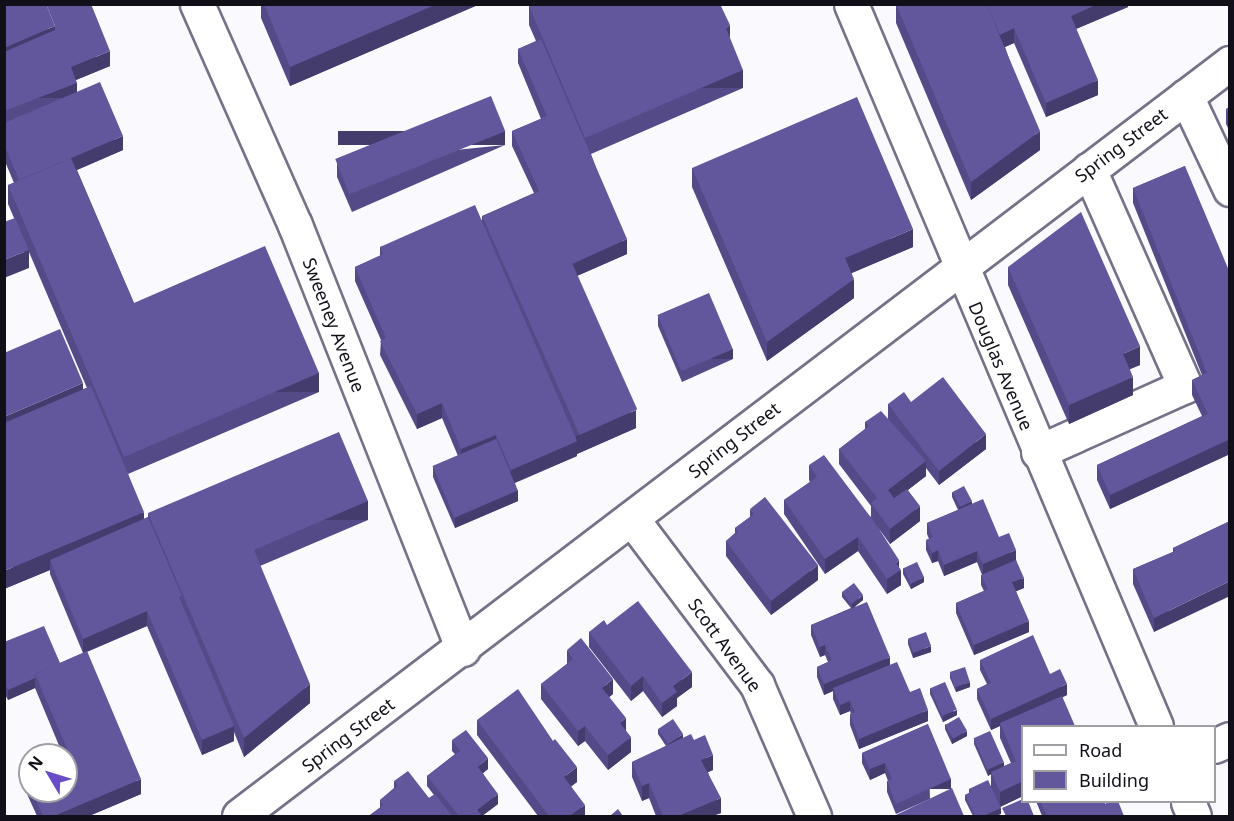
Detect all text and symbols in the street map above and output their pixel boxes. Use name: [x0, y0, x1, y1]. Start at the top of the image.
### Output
street label: Spring Street: [1071, 103, 1171, 187]
street label: Sweeney Avenue: [298, 255, 370, 395]
street label: Douglas Avenue: [964, 299, 1038, 433]
street label: Spring Street: [684, 398, 784, 482]
street label: Scott Avenue: [684, 594, 766, 696]
street label: Spring Street: [298, 693, 398, 777]
legend: [1021, 725, 1216, 803]
text: Road: [1079, 738, 1122, 762]
north arrow: [18, 743, 78, 803]
text: N: [23, 751, 48, 775]
text: Building: [1079, 768, 1149, 792]

